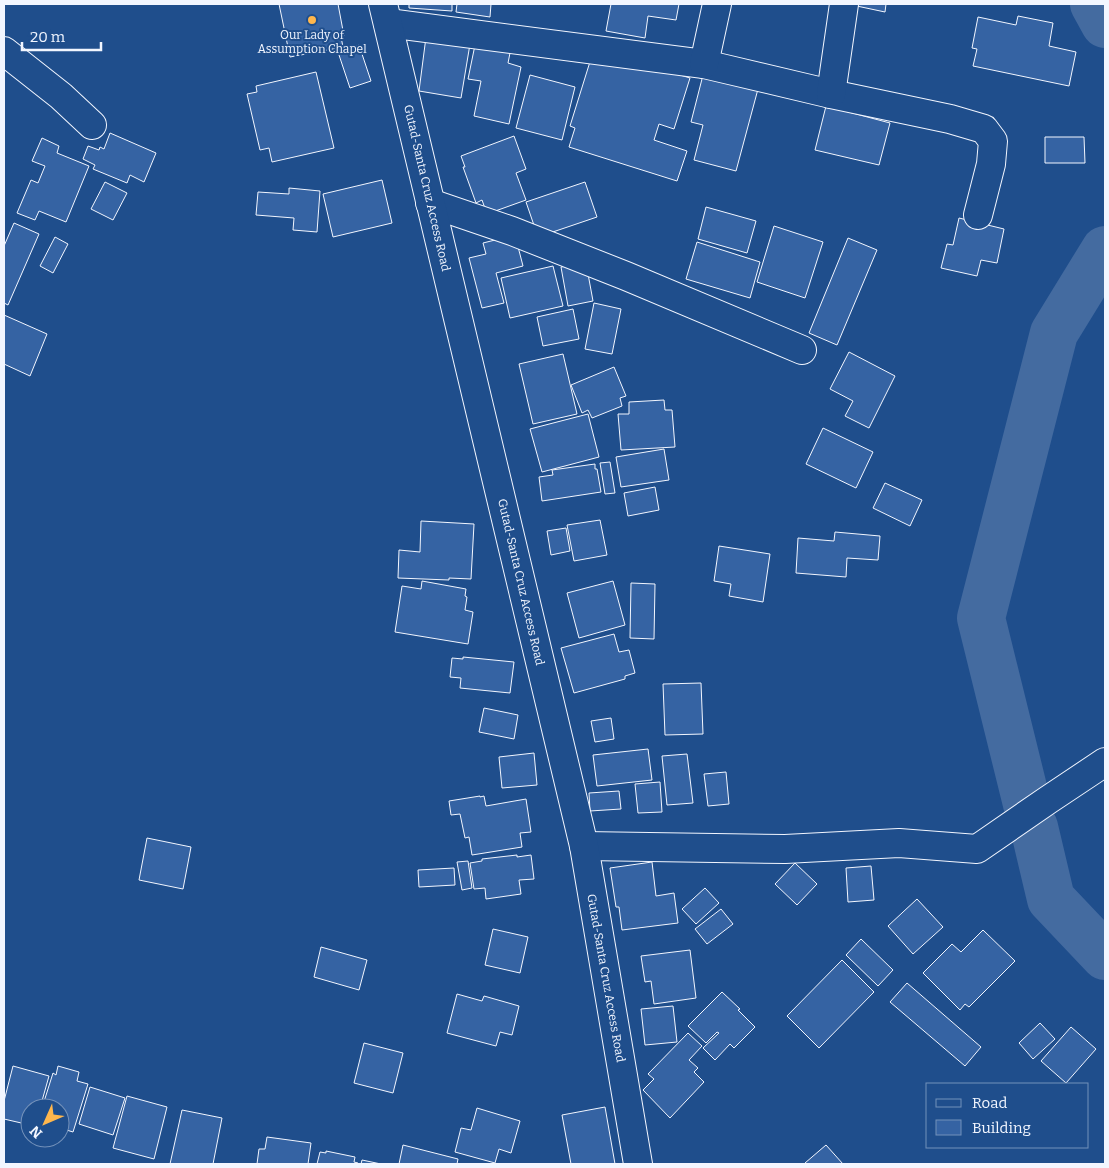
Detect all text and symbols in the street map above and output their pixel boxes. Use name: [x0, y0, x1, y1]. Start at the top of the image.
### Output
marker: Our Lady of Assumption Chapel: [306, 14, 318, 26]
scale bar: [22, 20, 101, 52]
text: 20 m: [30, 28, 66, 46]
place label: Our Lady of Assumption Chapel: [257, 28, 367, 56]
street label: Gutad-Santa Cruz Access Road: [401, 103, 453, 273]
street label: Gutad-Santa Cruz Access Road: [495, 497, 547, 667]
street label: Gutad-Santa Cruz Access Road: [584, 893, 628, 1063]
legend: [926, 1083, 1089, 1148]
text: Road: [972, 1094, 1007, 1112]
north arrow: [20, 1098, 70, 1148]
text: Building: [972, 1119, 1031, 1137]
text: N: [26, 1122, 46, 1142]

